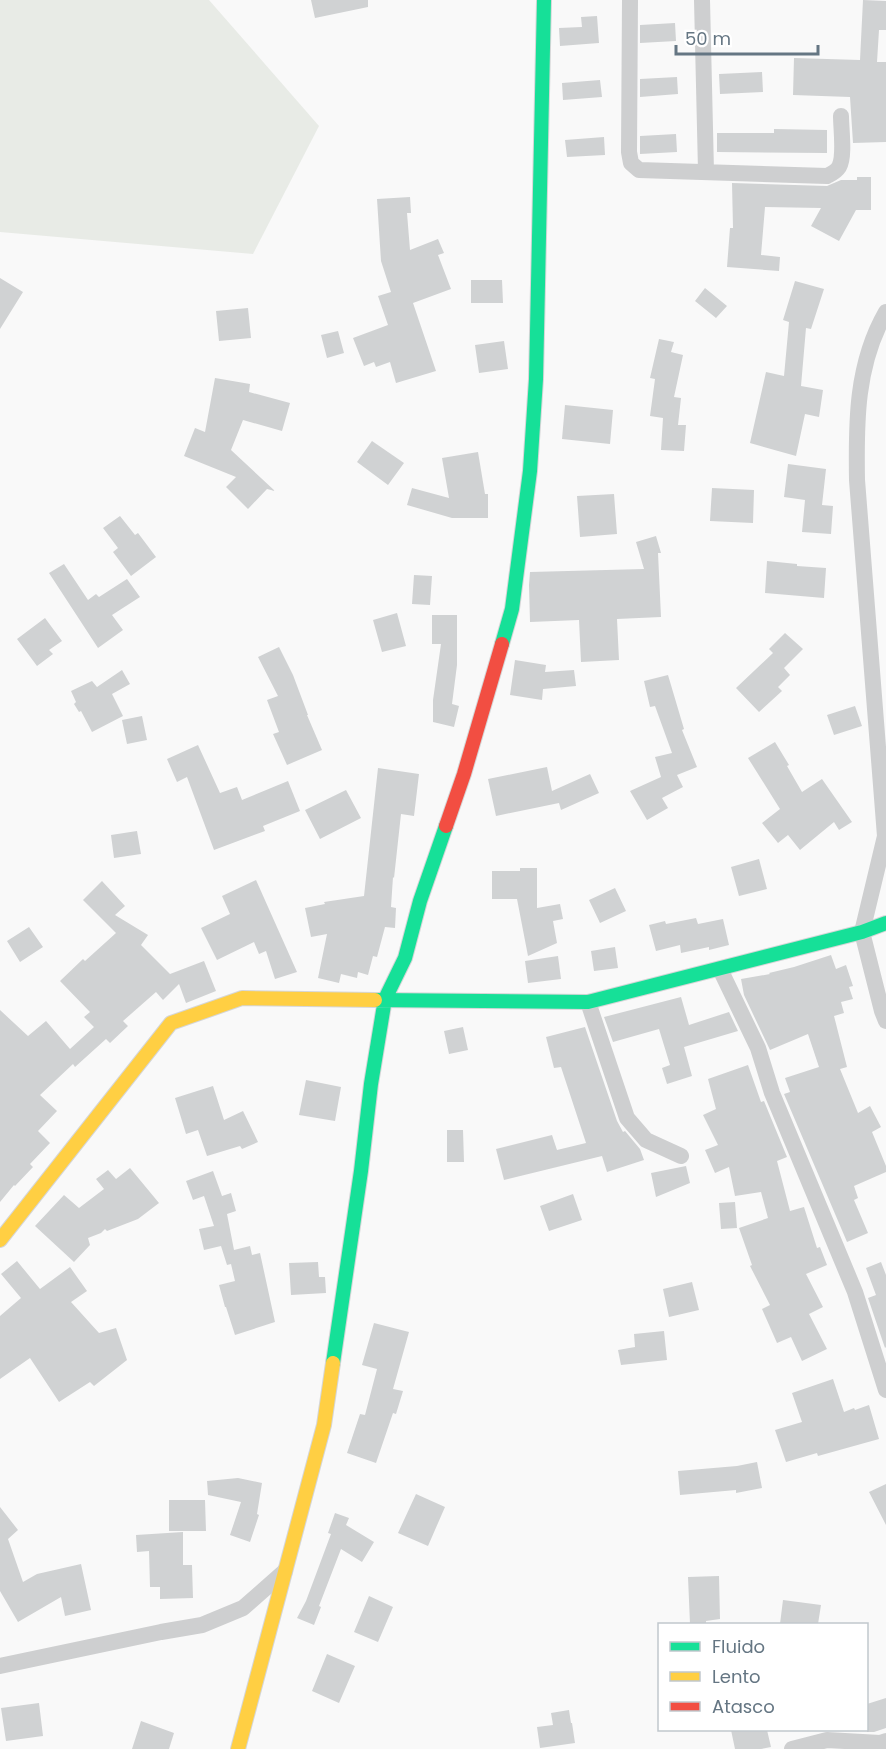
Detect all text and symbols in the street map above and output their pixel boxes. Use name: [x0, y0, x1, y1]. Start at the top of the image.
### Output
scale bar: [676, 18, 818, 56]
text: 50 m: [685, 26, 731, 51]
legend: [658, 1623, 868, 1731]
text: Fluido: [712, 1634, 765, 1659]
text: Lento: [712, 1664, 761, 1689]
text: Atasco: [712, 1694, 775, 1719]

